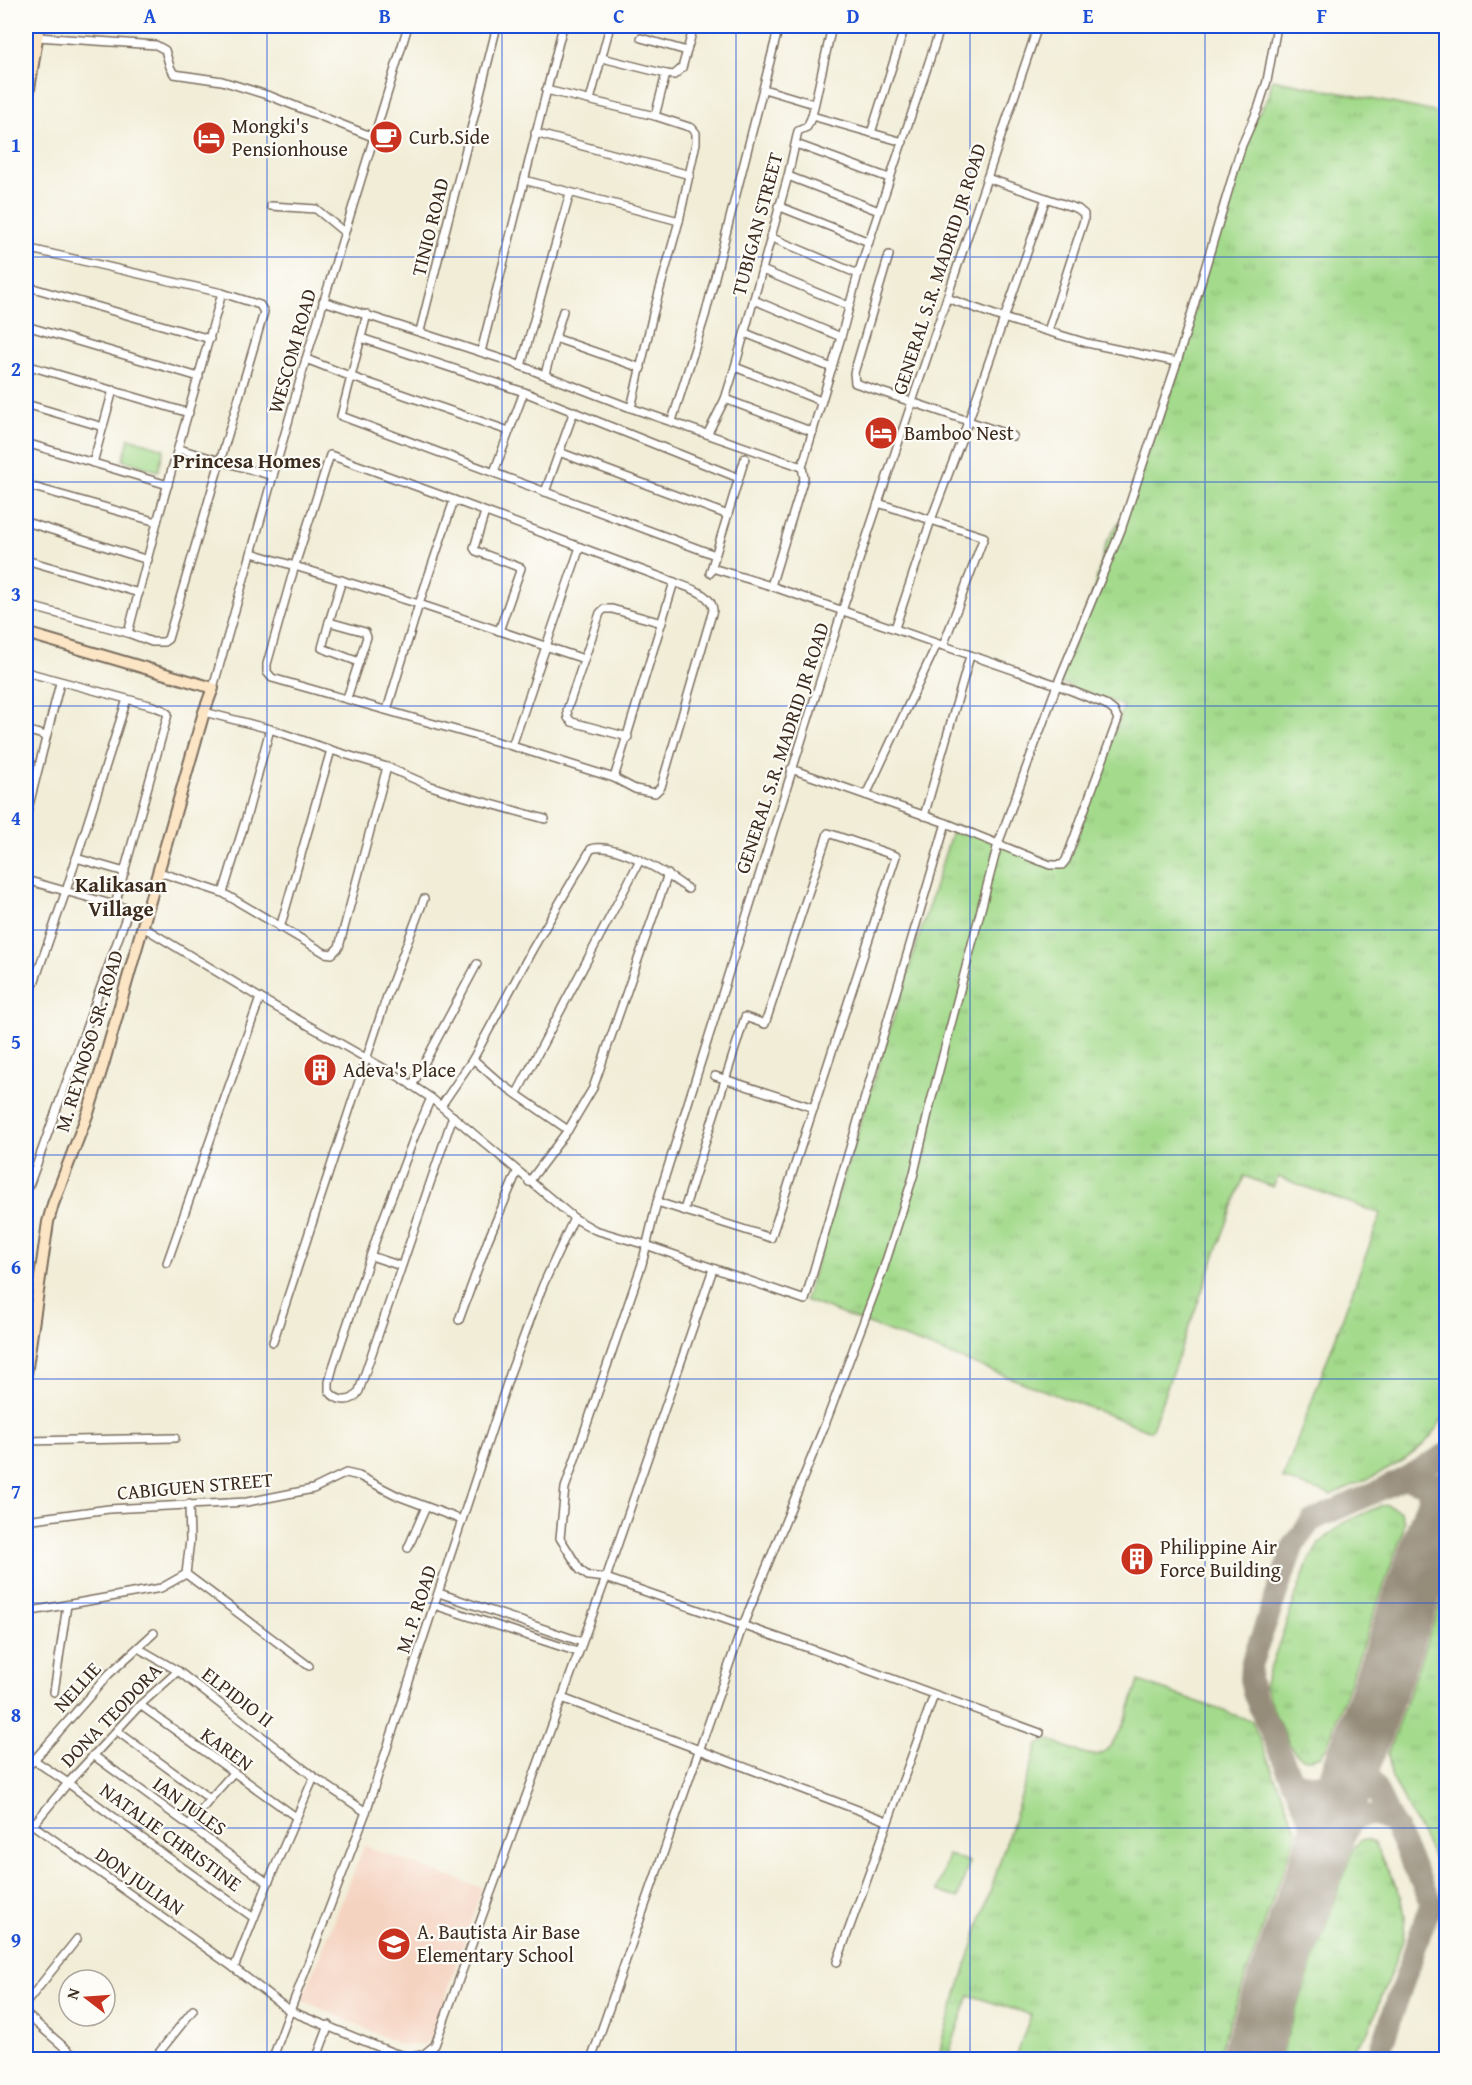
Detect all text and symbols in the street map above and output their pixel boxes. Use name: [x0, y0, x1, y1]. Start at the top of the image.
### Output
text: A: [144, 1, 157, 30]
text: B: [379, 1, 391, 30]
text: C: [613, 1, 625, 30]
text: D: [846, 1, 860, 30]
text: E: [1083, 1, 1094, 30]
text: F: [1317, 1, 1327, 30]
place label: Mongki's Pensionhouse: [232, 111, 348, 163]
cafe icon: Curb.Side: [368, 119, 404, 155]
hotel icon: Mongki's Pensionhouse: [191, 120, 227, 156]
place label: Curb.Side: [409, 122, 490, 151]
text: 1: [11, 130, 21, 159]
street label: GENERAL S.R. MADRID JR ROAD: [884, 139, 993, 398]
street label: TUBIGAN STREET: [723, 149, 790, 299]
street label: TINIO ROAD: [403, 175, 456, 279]
street label: WESCOM ROAD: [260, 285, 323, 416]
text: 2: [11, 354, 21, 383]
hotel icon: Bamboo Nest: [863, 415, 899, 451]
place label: Bamboo Nest: [904, 418, 1014, 447]
district label: Princesa Homes: [173, 445, 321, 476]
text: 3: [11, 579, 21, 608]
street label: GENERAL S.R. MADRID JR ROAD: [727, 618, 836, 877]
text: 4: [11, 803, 21, 832]
district label: Kalikasan Village: [75, 869, 168, 924]
street label: M. REYNOSO SR. ROAD: [47, 946, 130, 1135]
text: 5: [11, 1027, 21, 1056]
building icon: Adeva's Place: [302, 1052, 338, 1088]
place label: Adeva's Place: [343, 1055, 456, 1084]
text: 6: [11, 1252, 21, 1281]
street label: CABIGUEN STREET: [116, 1464, 274, 1507]
text: 7: [11, 1476, 21, 1505]
place label: Philippine Air Force Building: [1160, 1532, 1281, 1584]
building icon: Philippine Air Force Building: [1119, 1541, 1155, 1577]
street label: M. P. ROAD: [388, 1561, 443, 1657]
street label: NELLIE: [46, 1655, 107, 1718]
street label: DONA TEODORA: [53, 1656, 168, 1773]
street label: ELPIDIO II: [196, 1659, 280, 1734]
text: 8: [11, 1700, 21, 1729]
street label: KAREN: [195, 1720, 260, 1778]
street label: IAN JULES: [147, 1769, 233, 1842]
street label: NATALIE CHRISTINE: [94, 1775, 248, 1898]
street label: DON JULIAN: [90, 1839, 191, 1922]
place label: A. Bautista Air Base Elementary School: [417, 1917, 580, 1969]
text: 9: [11, 1925, 21, 1954]
school or university icon: A. Bautista Air Base Elementary School: [376, 1926, 412, 1962]
north arrow: [57, 1968, 117, 2028]
text: N: [60, 1985, 86, 2002]

